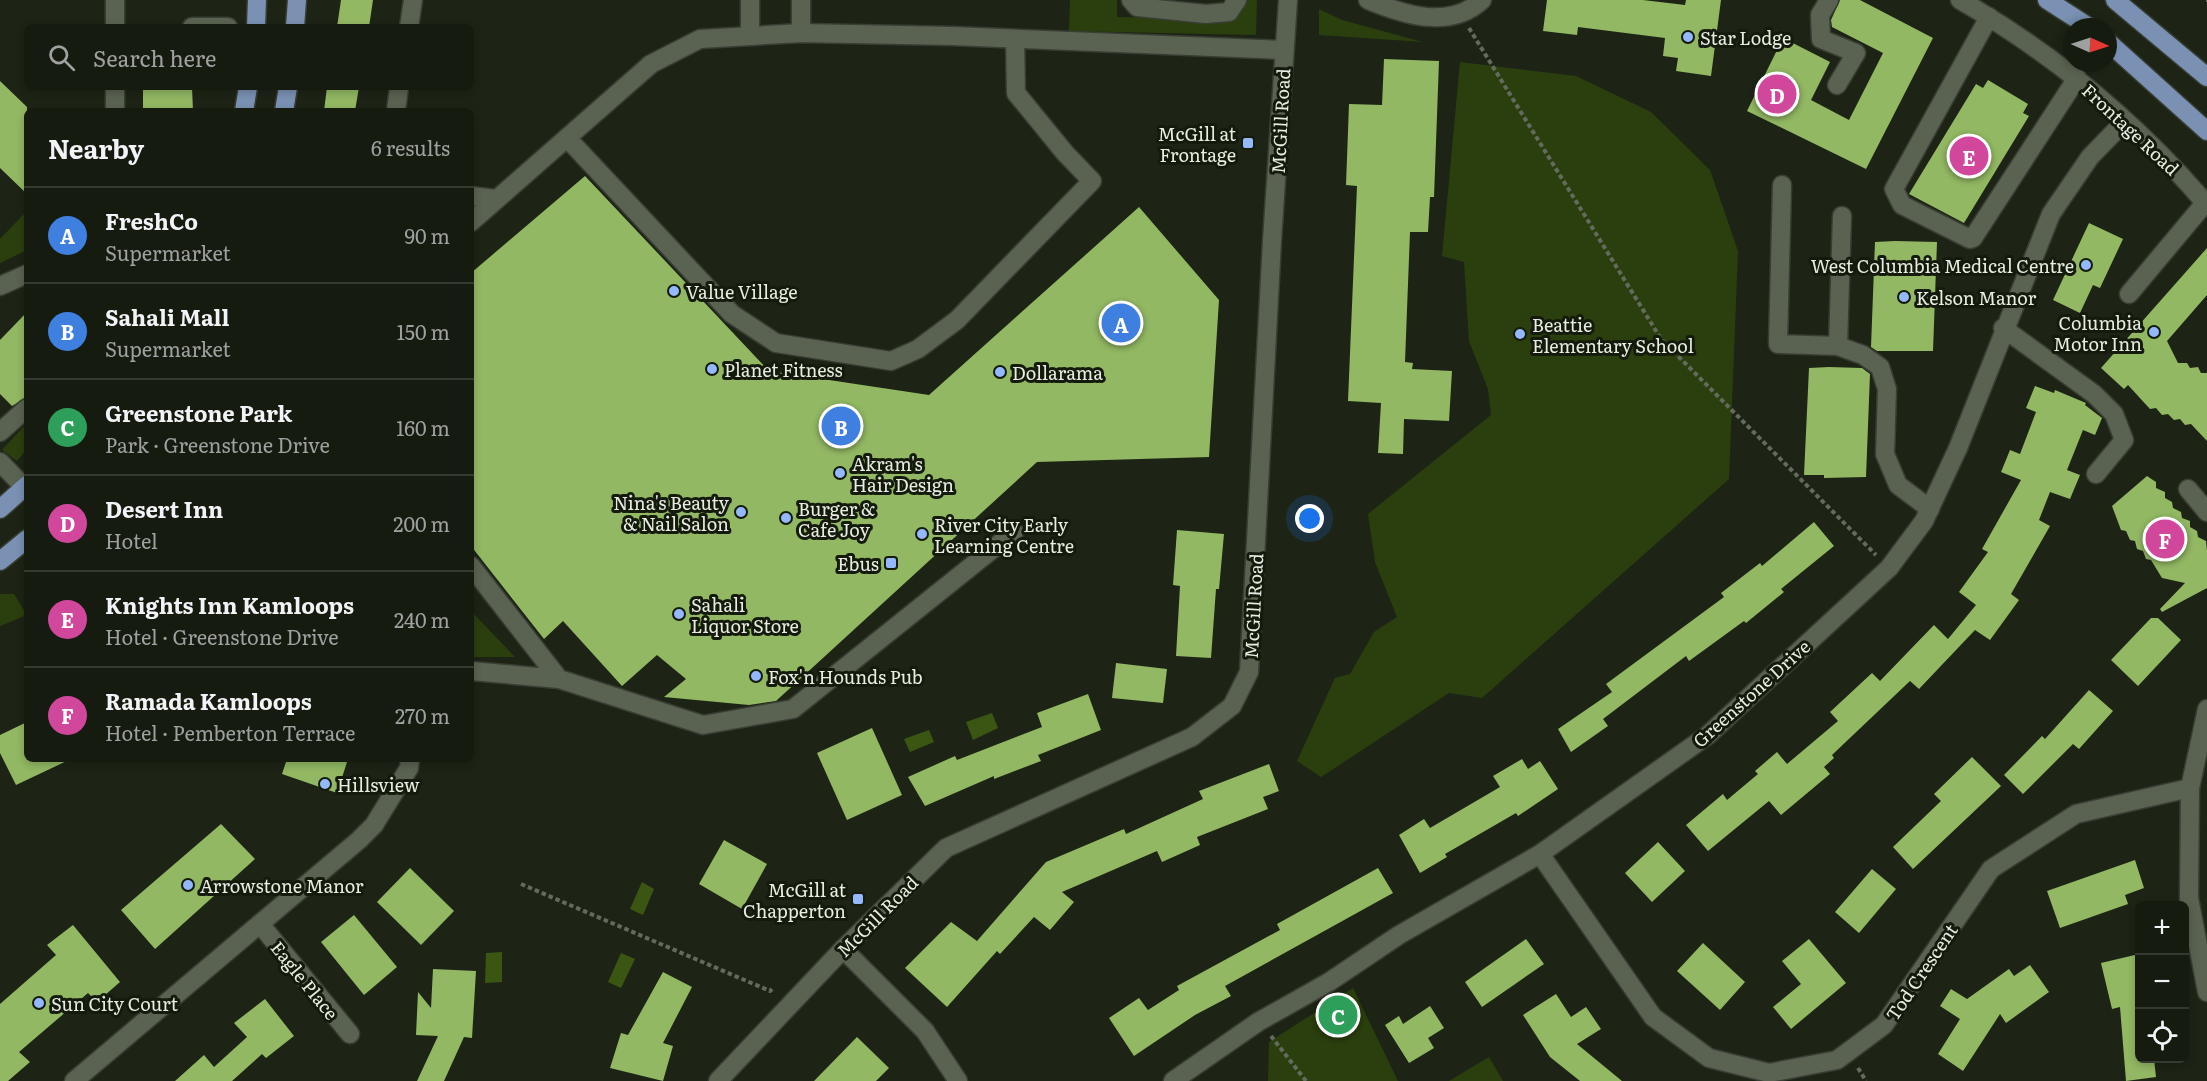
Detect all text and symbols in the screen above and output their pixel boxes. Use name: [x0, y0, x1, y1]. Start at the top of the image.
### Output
north arrow: [2063, 18, 2117, 72]
search box: [24, 24, 474, 90]
place label: Star Lodge: [1700, 24, 1791, 51]
marker: Star Lodge: [1681, 30, 1695, 44]
icon: search: [45, 41, 78, 74]
text: Search here: [93, 41, 216, 74]
street label: McGill Road: [1264, 68, 1296, 174]
pin: D: [1758, 72, 1796, 116]
street label: Frontage Road: [2076, 77, 2186, 181]
place label: McGill at Frontage: [1158, 120, 1237, 168]
text: Nearby: [48, 128, 144, 167]
text: 6 results: [371, 132, 450, 162]
pin: E: [1950, 134, 1988, 178]
marker: McGill at Frontage: [1241, 136, 1255, 150]
text: FreshCo: [105, 204, 198, 237]
text: A: [60, 220, 75, 250]
text: 90 m: [405, 220, 450, 250]
text: Supermarket: [105, 237, 231, 267]
place label: West Columbia Medical Centre: [1811, 252, 2074, 279]
marker: West Columbia Medical Centre: [2079, 258, 2093, 272]
place label: Value Village: [686, 278, 798, 305]
marker: Value Village: [667, 284, 681, 298]
place label: Kelson Manor: [1916, 284, 2037, 311]
marker: Kelson Manor: [1897, 290, 1911, 304]
text: Sahali Mall: [105, 300, 230, 333]
pin: A: [1102, 300, 1140, 346]
place label: Columbia Motor Inn: [2053, 309, 2142, 357]
place label: Beattie Elementary School: [1532, 311, 1694, 359]
text: B: [61, 316, 74, 346]
text: 150 m: [397, 316, 450, 346]
marker: Columbia Motor Inn: [2147, 325, 2161, 339]
marker: Beattie Elementary School: [1513, 327, 1527, 341]
text: Supermarket: [105, 333, 231, 363]
place label: Planet Fitness: [724, 356, 843, 383]
place label: Dollarama: [1012, 359, 1103, 386]
marker: Planet Fitness: [705, 362, 719, 376]
marker: Dollarama: [993, 365, 1007, 379]
text: Greenstone Park: [105, 396, 292, 429]
pin: B: [822, 404, 860, 448]
text: C: [60, 412, 75, 442]
text: 160 m: [396, 412, 450, 442]
text: Park · Greenstone Drive: [105, 429, 330, 459]
place label: Akram's Hair Design: [852, 450, 954, 498]
marker: Akram's Hair Design: [833, 466, 847, 480]
place label: Nina's Beauty & Nail Salon: [613, 489, 730, 537]
text: Desert Inn: [105, 492, 223, 525]
place label: Burger & Cafe Joy: [798, 495, 875, 543]
your location: [1295, 504, 1324, 533]
marker: Nina's Beauty & Nail Salon: [734, 505, 748, 519]
text: D: [60, 508, 75, 538]
text: 200 m: [393, 508, 450, 538]
marker: Burger & Cafe Joy: [779, 511, 793, 525]
place label: River City Early Learning Centre: [934, 511, 1074, 559]
pin: F: [2146, 516, 2184, 562]
text: Hotel: [105, 525, 158, 555]
marker: River City Early Learning Centre: [915, 527, 929, 541]
place label: Ebus: [837, 550, 879, 577]
street label: McGill Road: [1237, 553, 1269, 659]
marker: Ebus: [884, 556, 898, 570]
text: Knights Inn Kamloops: [105, 588, 354, 621]
place label: Sahali Liquor Store: [691, 591, 799, 639]
text: E: [61, 604, 74, 634]
text: 240 m: [394, 604, 450, 634]
marker: Sahali Liquor Store: [672, 607, 686, 621]
text: Hotel · Greenstone Drive: [105, 621, 339, 651]
street label: Greenstone Drive: [1686, 633, 1816, 753]
place label: Fox'n Hounds Pub: [768, 663, 923, 690]
marker: Fox'n Hounds Pub: [749, 669, 763, 683]
text: Ramada Kamloops: [105, 684, 312, 717]
text: F: [61, 700, 74, 730]
text: 270 m: [395, 700, 450, 730]
text: Hotel · Pemberton Terrace: [105, 717, 355, 747]
place label: Hillsview: [337, 771, 420, 798]
marker: Hillsview: [318, 777, 332, 791]
street label: McGill Road: [830, 869, 924, 963]
place label: Arrowstone Manor: [200, 872, 364, 899]
place label: McGill at Chapperton: [743, 876, 847, 924]
marker: Arrowstone Manor: [181, 878, 195, 892]
marker: McGill at Chapperton: [851, 892, 865, 906]
map controls: [2135, 901, 2189, 1063]
button: +: [2135, 901, 2189, 955]
street label: Tod Crescent: [1878, 917, 1964, 1026]
street label: Eagle Place: [265, 935, 345, 1025]
button: −: [2135, 955, 2189, 1009]
place label: Sun City Court: [51, 990, 179, 1017]
pin: C: [1318, 992, 1358, 1038]
marker: Sun City Court: [32, 996, 46, 1010]
button: locate: [2135, 1009, 2189, 1063]

